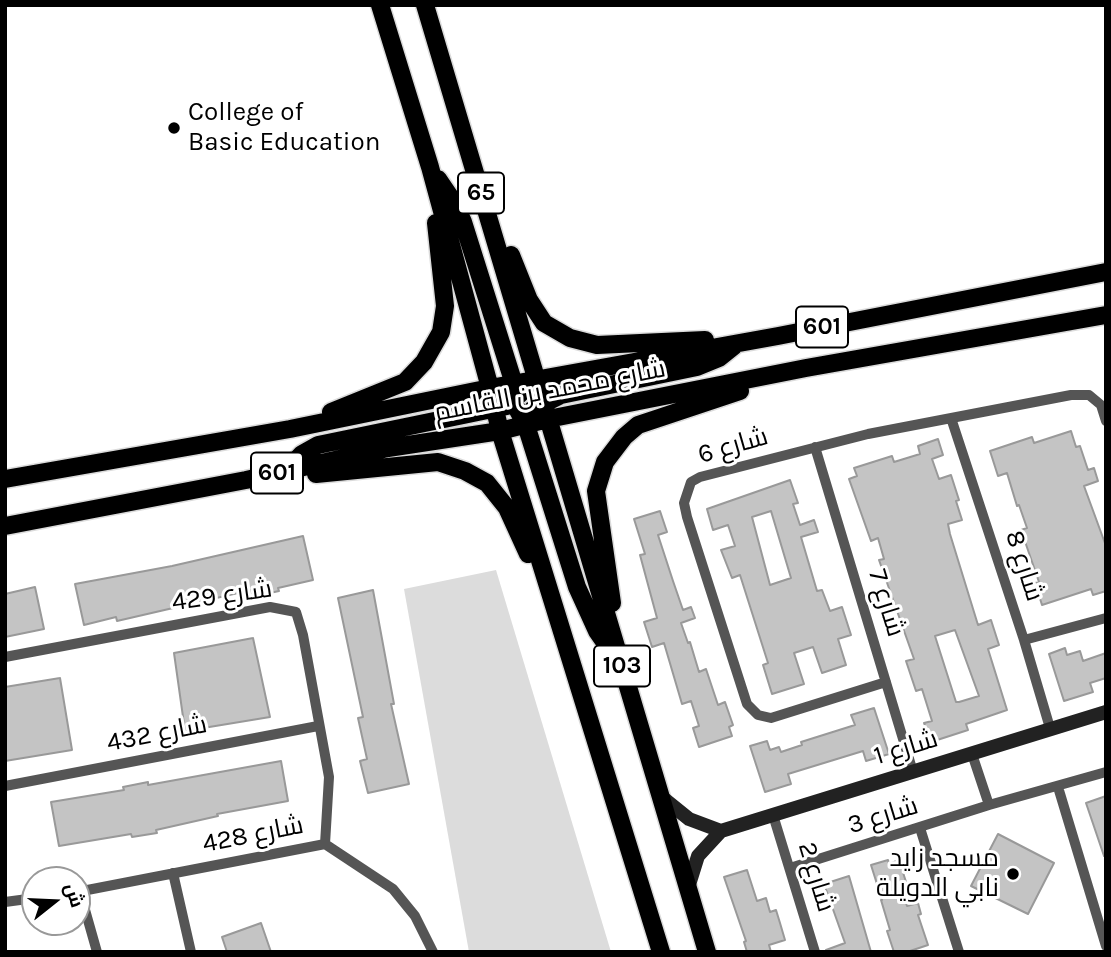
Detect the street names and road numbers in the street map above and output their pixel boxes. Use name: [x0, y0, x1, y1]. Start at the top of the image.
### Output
road number: 65: [458, 173, 504, 214]
road number: 601: [796, 306, 848, 348]
street label: شارع محمد بن القاسم: [432, 353, 668, 429]
street label: شارع 6: [694, 421, 772, 471]
road number: 601: [251, 452, 303, 494]
street label: شارع 8: [998, 527, 1050, 605]
street label: شارع 7: [861, 566, 911, 640]
street label: شارع 429: [170, 574, 274, 618]
road number: 103: [594, 646, 650, 686]
street label: شارع 432: [104, 709, 210, 759]
street label: شارع 1: [870, 724, 942, 772]
street label: شارع 3: [844, 791, 922, 841]
street label: شارع 428: [200, 810, 306, 860]
street label: شارع 2: [791, 838, 841, 916]

